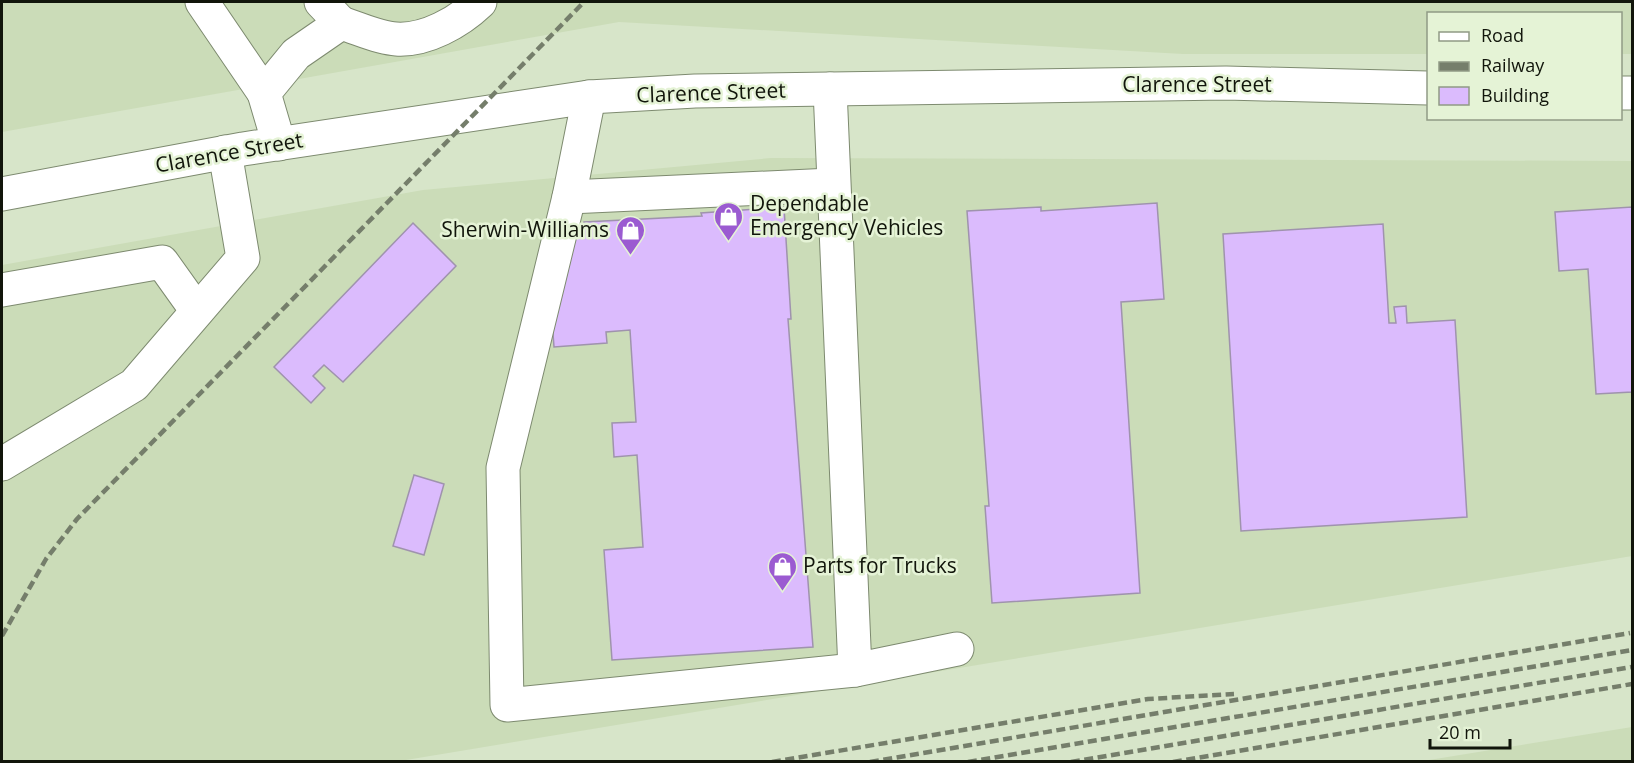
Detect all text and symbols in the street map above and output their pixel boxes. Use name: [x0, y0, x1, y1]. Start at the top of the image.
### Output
legend: [1427, 12, 1622, 120]
text: Road: [1481, 23, 1524, 47]
text: Railway: [1481, 53, 1545, 77]
street label: Clarence Street: [1122, 70, 1272, 98]
street label: Clarence Street: [636, 75, 786, 109]
text: Building: [1481, 83, 1549, 107]
street label: Clarence Street: [153, 125, 305, 179]
place label: Dependable Emergency Vehicles: [750, 189, 943, 241]
shop icon: Dependable Emergency Vehicles: [713, 200, 745, 242]
shop icon: Sherwin-Williams: [614, 214, 646, 256]
place label: Sherwin-Williams: [441, 215, 609, 243]
shop icon: Parts for Trucks: [766, 550, 798, 592]
place label: Parts for Trucks: [803, 551, 957, 579]
scale bar: [1430, 712, 1510, 750]
text: 20 m: [1439, 720, 1481, 744]

